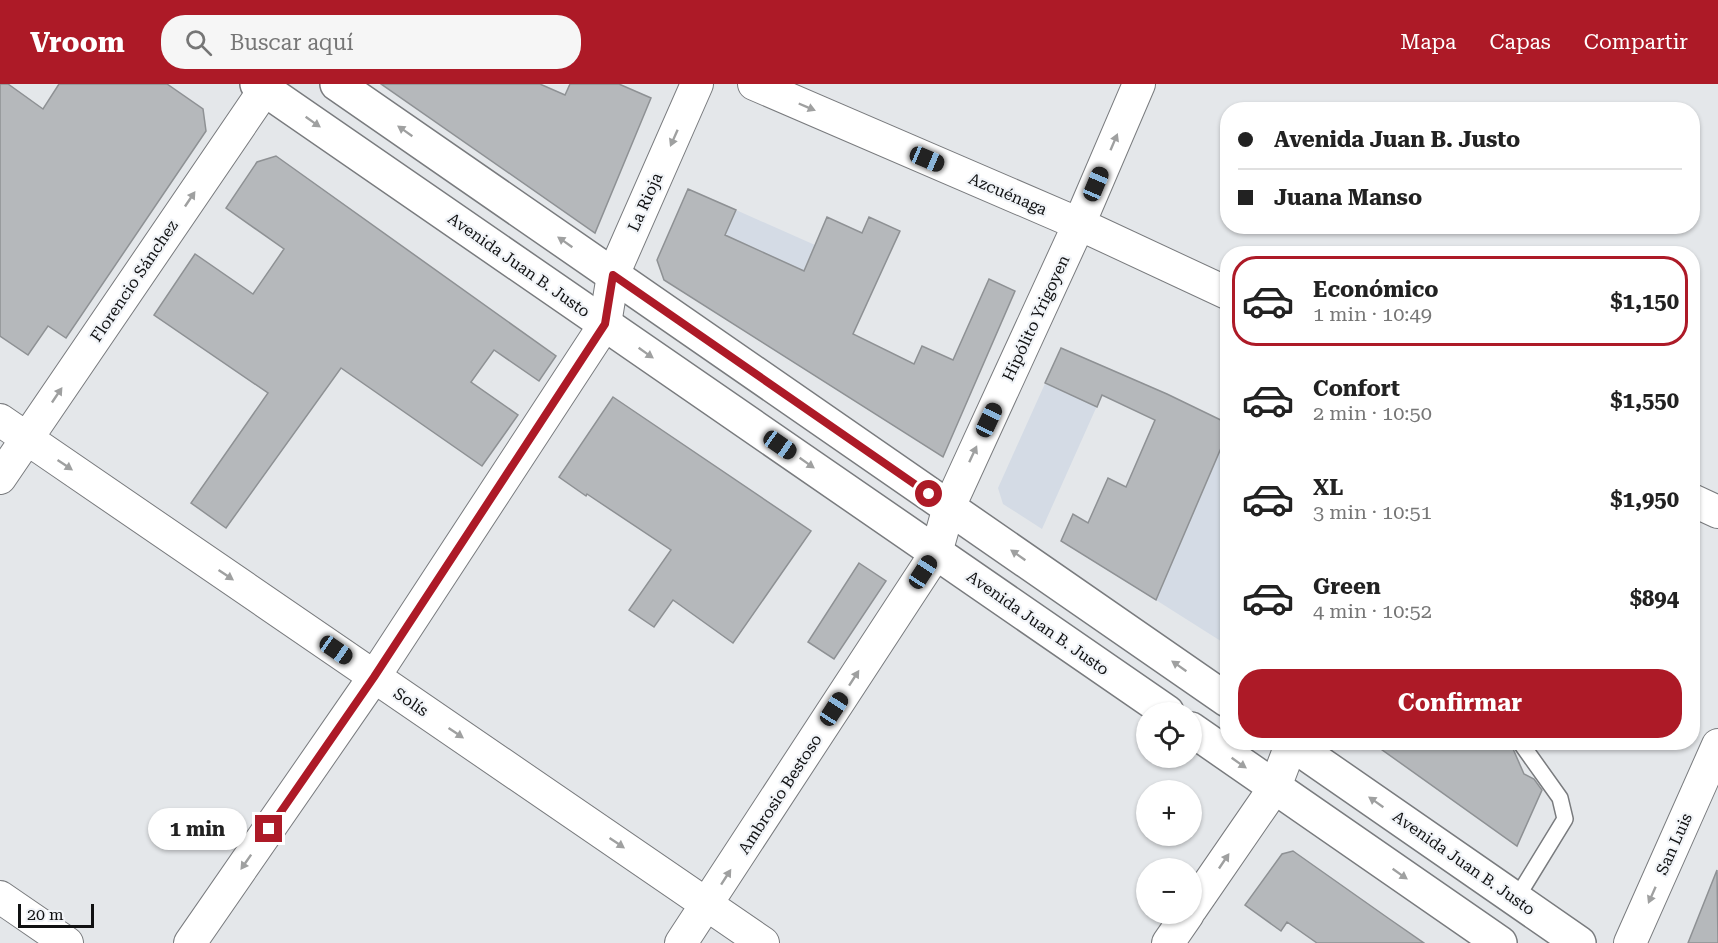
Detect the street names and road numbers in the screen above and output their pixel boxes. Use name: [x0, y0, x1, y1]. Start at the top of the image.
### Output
street label: La Rioja: [624, 169, 666, 234]
street label: Azcuénaga: [966, 169, 1050, 219]
street label: Avenida Juan B. Justo: [444, 209, 594, 321]
street label: Florencio Sánchez: [86, 216, 182, 345]
street label: Hipólito Yrigoyen: [998, 252, 1074, 384]
street label: Avenida Juan B. Justo: [963, 567, 1113, 679]
street label: Solís: [390, 684, 432, 721]
street label: Ambrosio Bestoso: [734, 730, 826, 857]
street label: Avenida Juan B. Justo: [1389, 807, 1539, 919]
street label: San Luis: [1652, 810, 1696, 878]

